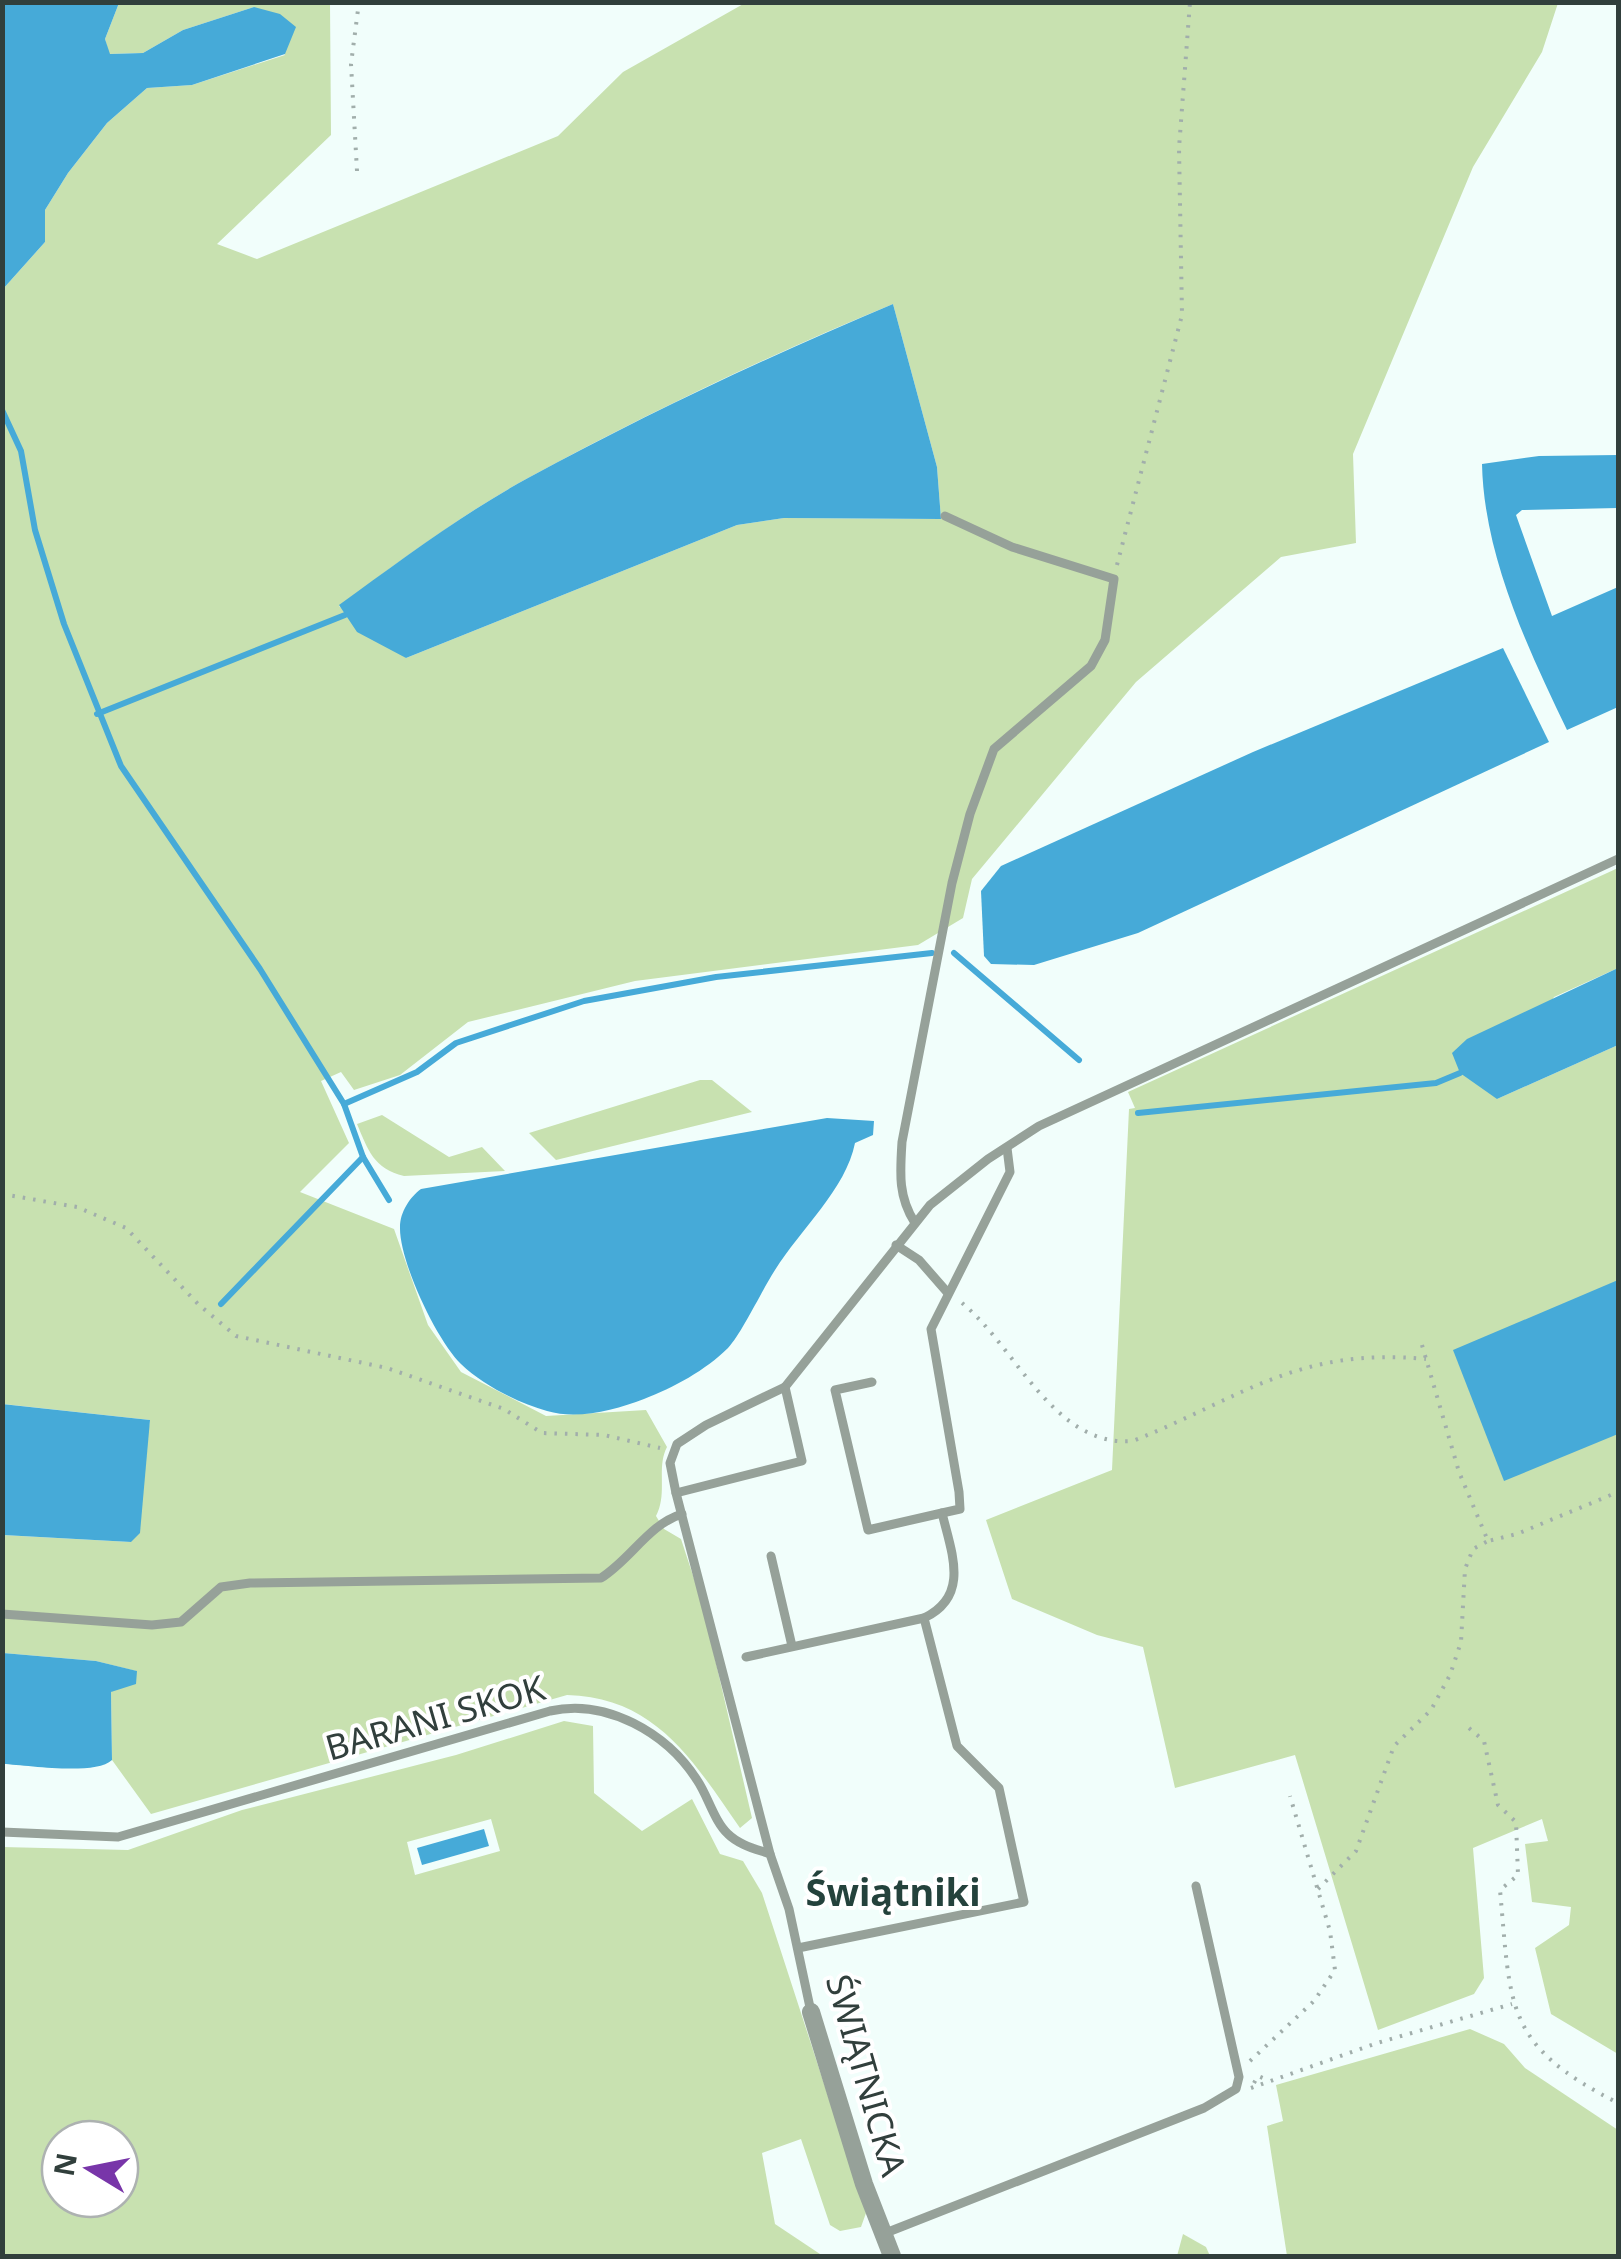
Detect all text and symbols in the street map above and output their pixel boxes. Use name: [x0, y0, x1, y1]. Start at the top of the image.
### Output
street label: BARANI SKOK: [320, 1663, 550, 1771]
district label: Świątniki: [805, 1865, 981, 1917]
street label: ŚWIĄTNICKA: [816, 1969, 918, 2182]
north arrow: [40, 2119, 140, 2219]
text: N: [44, 2150, 85, 2179]

